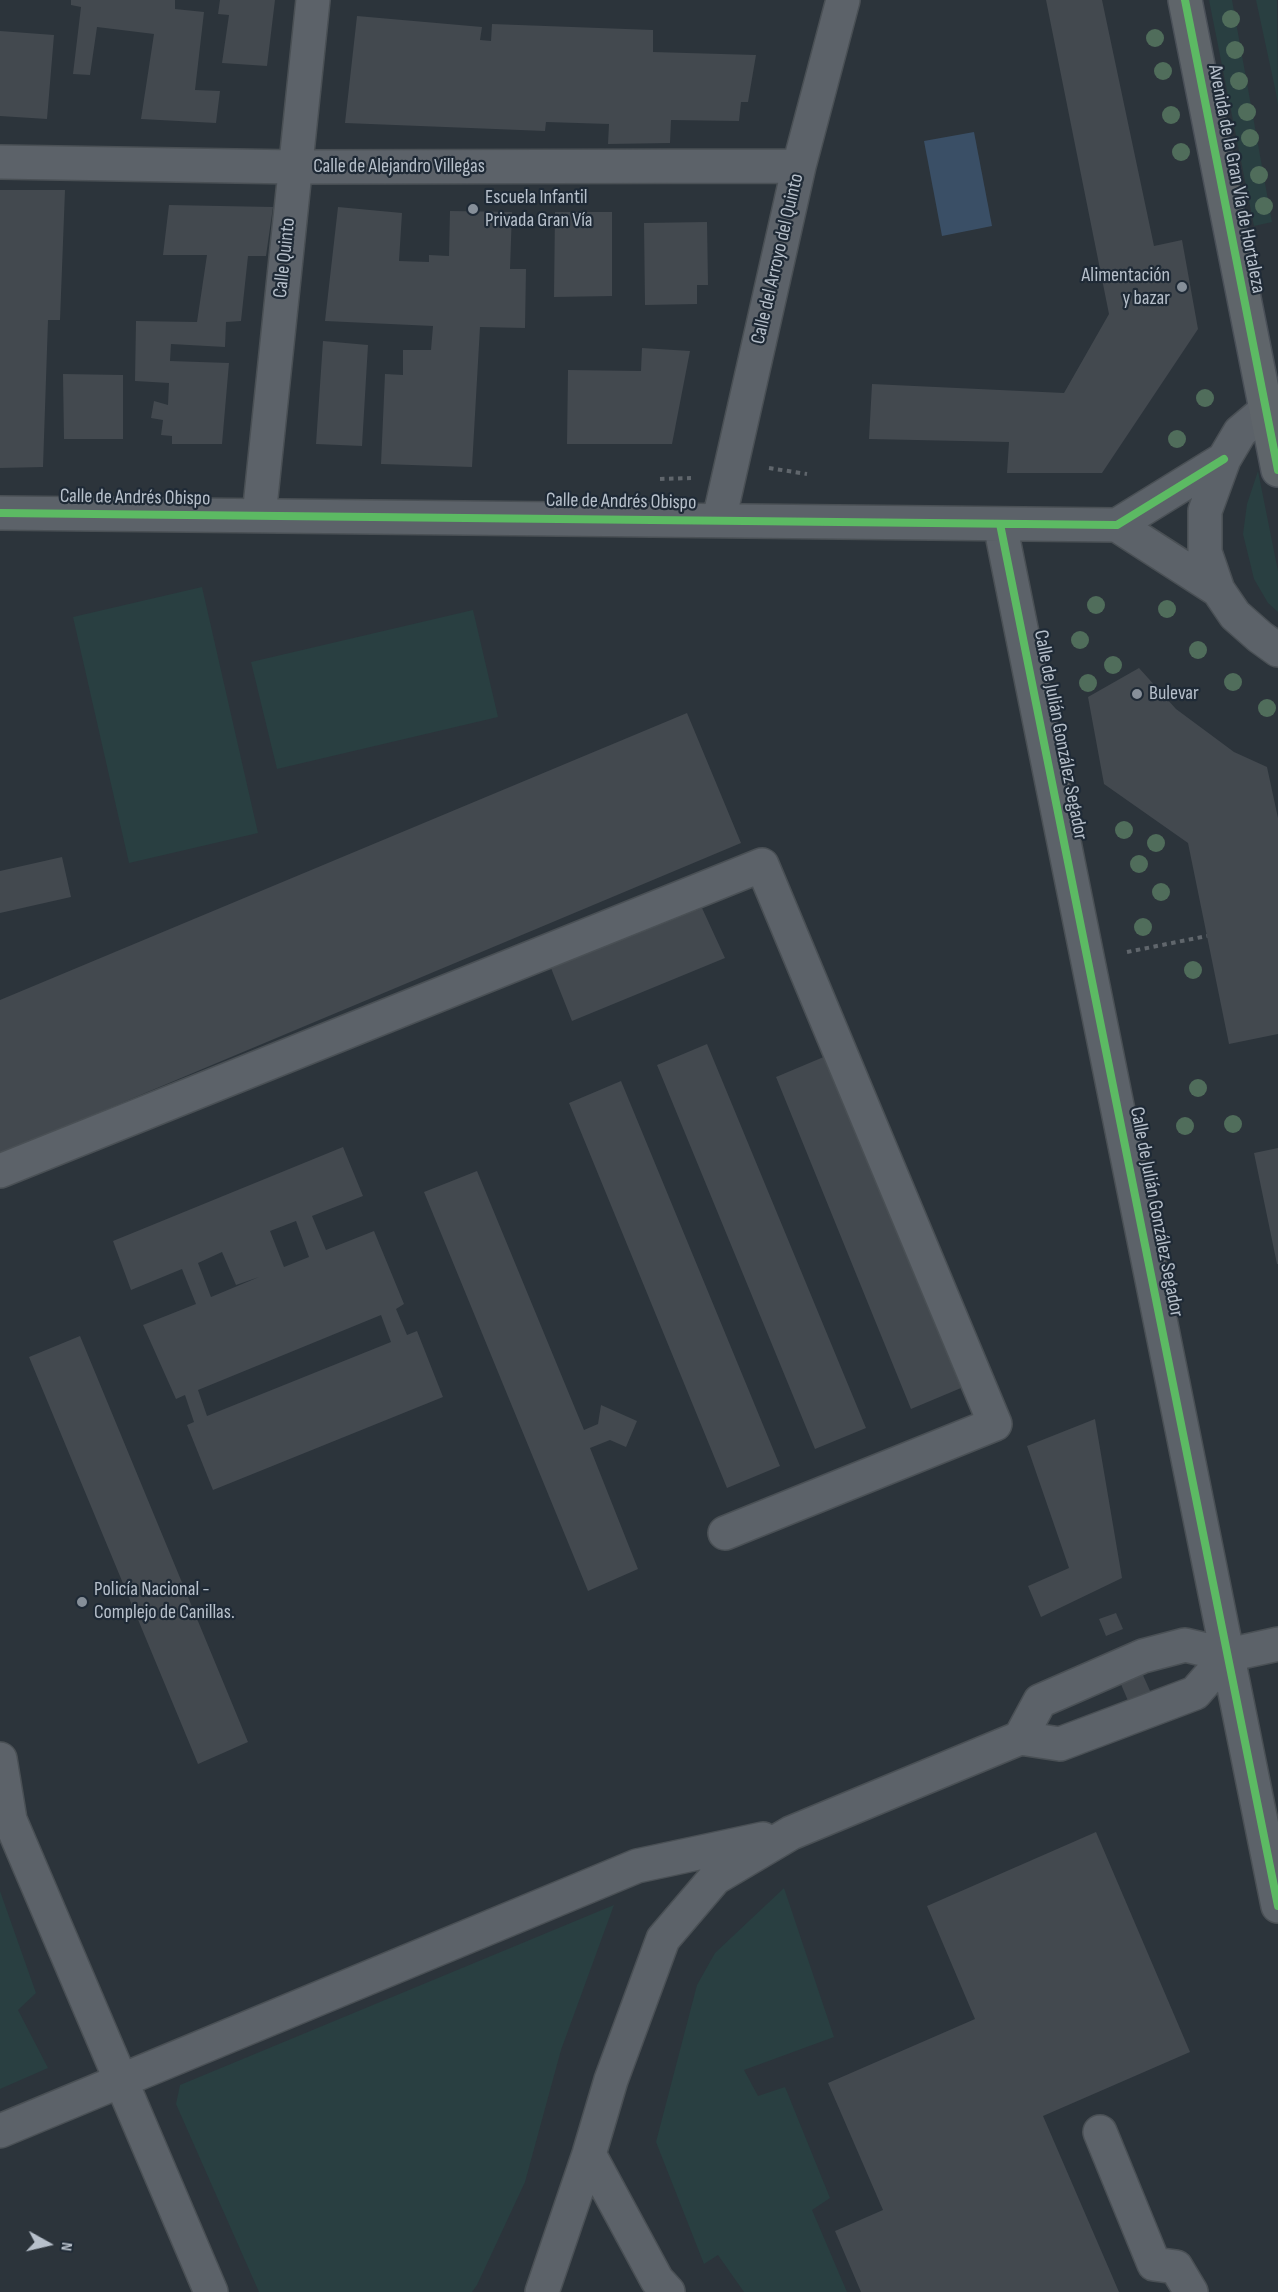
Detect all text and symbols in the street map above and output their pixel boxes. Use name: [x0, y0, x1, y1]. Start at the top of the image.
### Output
street label: Avenida de la Gran Vía de Hortaleza: [1202, 63, 1270, 295]
street label: Calle de Alejandro Villegas: [313, 155, 485, 179]
street label: Calle del Arroyo del Quinto: [747, 171, 809, 347]
place label: Escuela Infantil Privada Gran Vía: [485, 186, 593, 233]
marker: Escuela Infantil Privada Gran Vía: [466, 202, 480, 216]
street label: Calle Quinto: [269, 217, 301, 299]
place label: Alimentación y bazar: [1081, 264, 1170, 311]
marker: Alimentación y bazar: [1175, 280, 1189, 294]
street label: Calle de Andrés Obispo: [60, 485, 210, 511]
street label: Calle de Andrés Obispo: [546, 489, 696, 515]
street label: Calle de Julián González Segador: [1028, 628, 1092, 842]
place label: Bulevar: [1149, 682, 1199, 706]
marker: Bulevar: [1130, 687, 1144, 701]
street label: Calle de Julián González Segador: [1124, 1105, 1188, 1319]
place label: Policía Nacional - Complejo de Canillas.: [94, 1578, 235, 1625]
marker: Policía Nacional - Complejo de Canillas.: [75, 1595, 89, 1609]
north arrow: [18, 2214, 78, 2274]
text: N: [56, 2241, 76, 2252]

